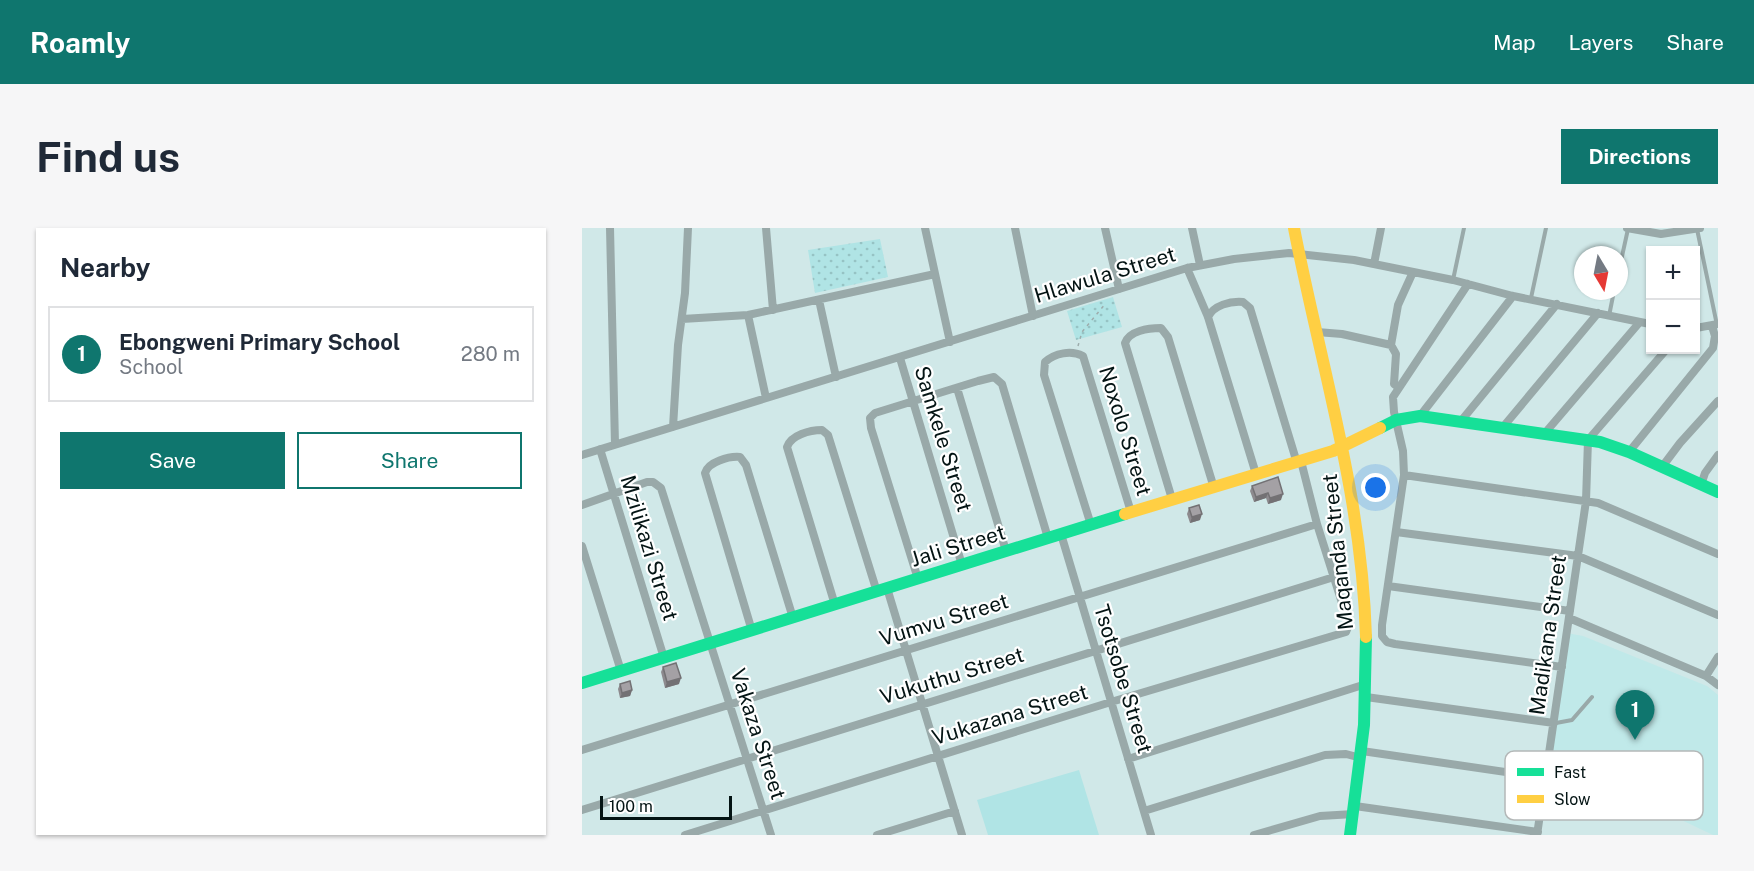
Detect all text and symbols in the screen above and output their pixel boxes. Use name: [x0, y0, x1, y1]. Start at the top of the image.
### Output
text: Roamly: [30, 26, 130, 59]
text: Map: [1493, 30, 1536, 55]
text: Layers: [1569, 30, 1633, 55]
text: Share: [1666, 30, 1724, 55]
button: Directions: [1561, 129, 1718, 184]
text: Find us: [36, 132, 180, 181]
street label: Hlawula Street: [1031, 241, 1179, 308]
north arrow: [1574, 246, 1628, 300]
map controls: [1646, 246, 1700, 354]
button: +: [1646, 246, 1700, 300]
text: Nearby: [60, 252, 150, 283]
button: −: [1646, 300, 1700, 354]
text: Ebongweni Primary School: [119, 329, 400, 355]
text: 1: [77, 342, 86, 366]
text: 280 m: [461, 342, 520, 366]
text: School: [119, 355, 183, 379]
street label: Samkele Street: [909, 363, 978, 515]
street label: Noxolo Street: [1094, 363, 1157, 499]
button: Save: [60, 432, 285, 489]
button: Share: [297, 432, 522, 489]
street label: Mzilikazi Street: [616, 472, 683, 623]
street label: Maqanda Street: [1317, 473, 1358, 631]
your location: [1361, 473, 1390, 502]
street label: Jali Street: [907, 519, 1008, 572]
street label: Madikana Street: [1524, 553, 1571, 717]
street label: Vumvu Street: [876, 588, 1011, 651]
street label: Tsotsobe Street: [1089, 601, 1158, 756]
street label: Vukuthu Street: [877, 642, 1027, 709]
street label: Vakaza Street: [726, 665, 791, 802]
street label: Vukazana Street: [929, 679, 1091, 750]
pin: 1: [1616, 690, 1654, 740]
legend: [1505, 751, 1703, 820]
text: Fast: [1554, 763, 1586, 782]
text: Slow: [1554, 790, 1591, 809]
scale bar: [600, 793, 732, 820]
text: 100 m: [609, 797, 653, 816]

